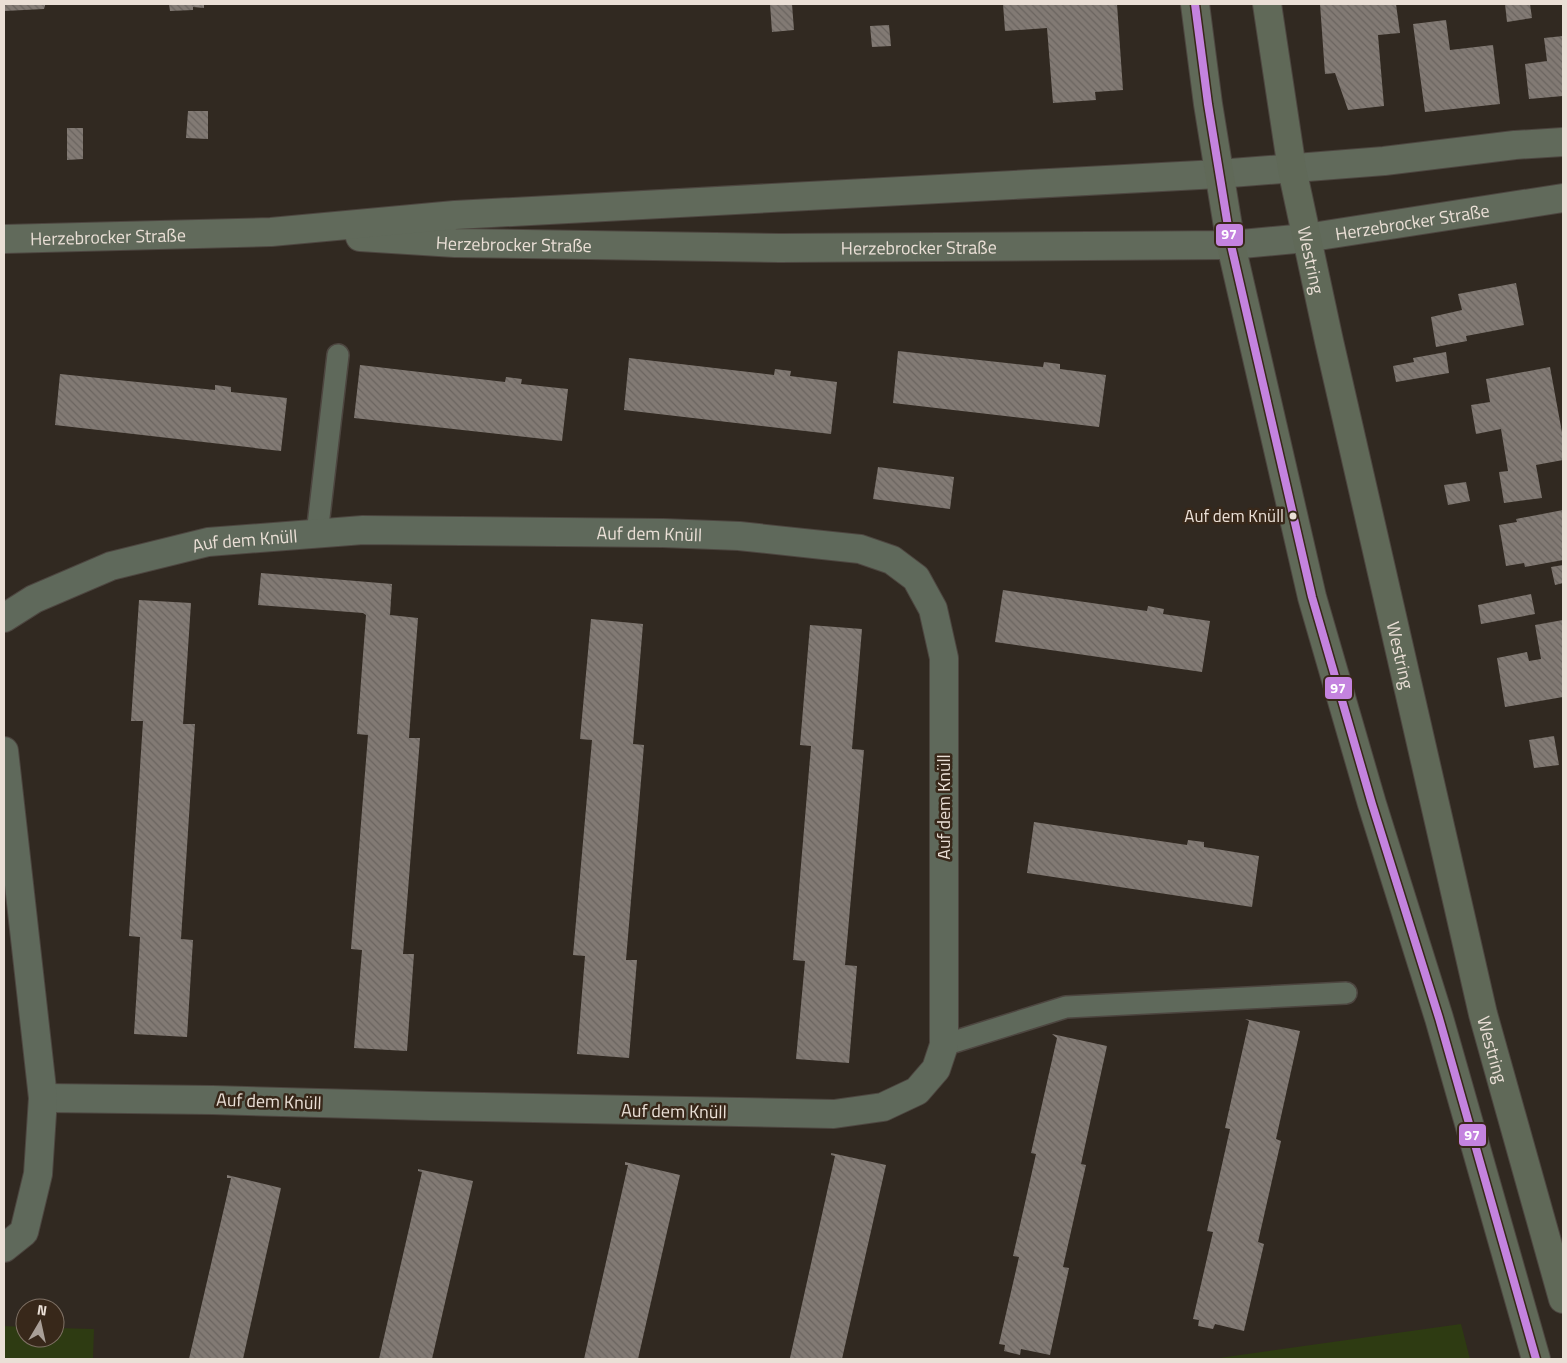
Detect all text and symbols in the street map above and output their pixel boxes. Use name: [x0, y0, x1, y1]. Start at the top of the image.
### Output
street label: Herzebrocker Straße: [1333, 196, 1491, 247]
street label: Herzebrocker Straße: [30, 221, 186, 252]
line badge: 97: [1215, 223, 1244, 247]
text: 97: [1221, 223, 1237, 244]
street label: Westring: [1291, 224, 1332, 296]
street label: Herzebrocker Straße: [435, 228, 592, 259]
street label: Herzebrocker Straße: [841, 233, 997, 261]
place label: Auf dem Knüll: [1184, 503, 1284, 529]
marker: Auf dem Knüll: [1288, 511, 1298, 521]
street label: Auf dem Knüll: [596, 519, 703, 548]
street label: Auf dem Knüll: [189, 522, 298, 559]
street label: Westring: [1380, 619, 1422, 691]
line badge: 97: [1324, 676, 1353, 700]
text: 97: [1330, 677, 1346, 698]
street label: Auf dem Knüll: [930, 754, 957, 860]
street label: Westring: [1471, 1013, 1515, 1086]
street label: Auf dem Knüll: [216, 1086, 322, 1116]
street label: Auf dem Knüll: [621, 1097, 727, 1125]
line badge: 97: [1458, 1123, 1487, 1147]
text: 97: [1464, 1124, 1480, 1145]
north arrow: [15, 1298, 65, 1348]
text: N: [36, 1299, 49, 1321]

